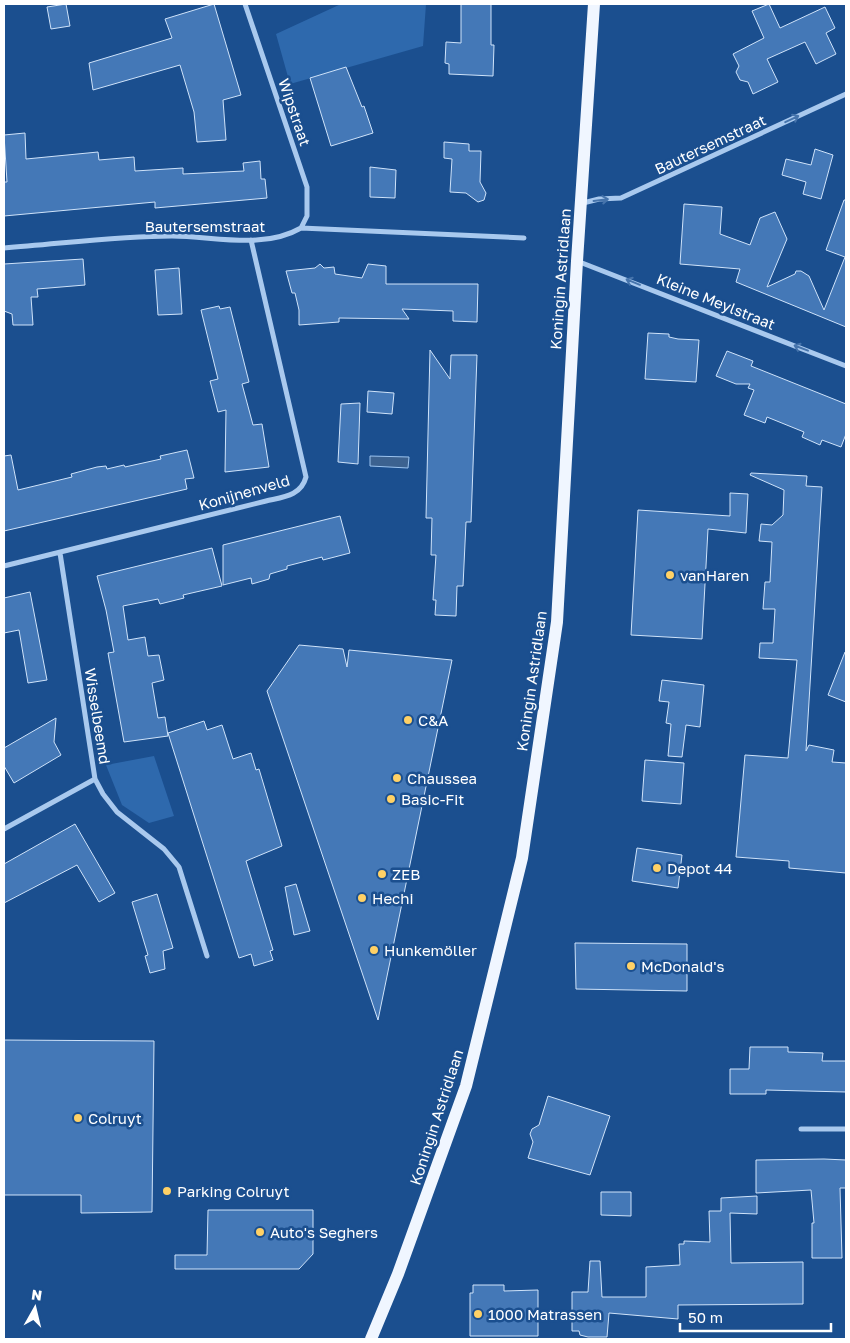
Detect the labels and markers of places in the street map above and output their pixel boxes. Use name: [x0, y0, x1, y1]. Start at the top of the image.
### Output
place label: vanHaren: [680, 566, 749, 584]
marker: vanHaren: [664, 569, 676, 581]
place label: C&A: [418, 711, 448, 729]
marker: C&A: [402, 714, 414, 726]
place label: Chaussea: [407, 769, 477, 787]
marker: Chaussea: [391, 772, 403, 784]
place label: Basic-Fit: [401, 790, 464, 808]
marker: Basic-Fit: [385, 793, 397, 805]
place label: Depot 44: [667, 859, 732, 877]
marker: Depot 44: [651, 862, 663, 874]
place label: ZEB: [392, 865, 420, 883]
marker: ZEB: [376, 868, 388, 880]
place label: Hechi: [372, 889, 414, 907]
marker: Hechi: [356, 892, 368, 904]
place label: Hunkemöller: [384, 941, 477, 959]
marker: Hunkemöller: [368, 944, 380, 956]
place label: McDonald's: [641, 957, 724, 975]
marker: McDonald's: [625, 960, 637, 972]
place label: Colruyt: [88, 1109, 142, 1127]
marker: Colruyt: [72, 1112, 84, 1124]
place label: Parking Colruyt: [177, 1182, 289, 1200]
marker: Parking Colruyt: [161, 1185, 173, 1197]
place label: Auto's Seghers: [270, 1223, 378, 1241]
marker: Auto's Seghers: [254, 1226, 266, 1238]
place label: 1000 Matrassen: [488, 1305, 602, 1323]
marker: 1000 Matrassen: [472, 1308, 484, 1320]

